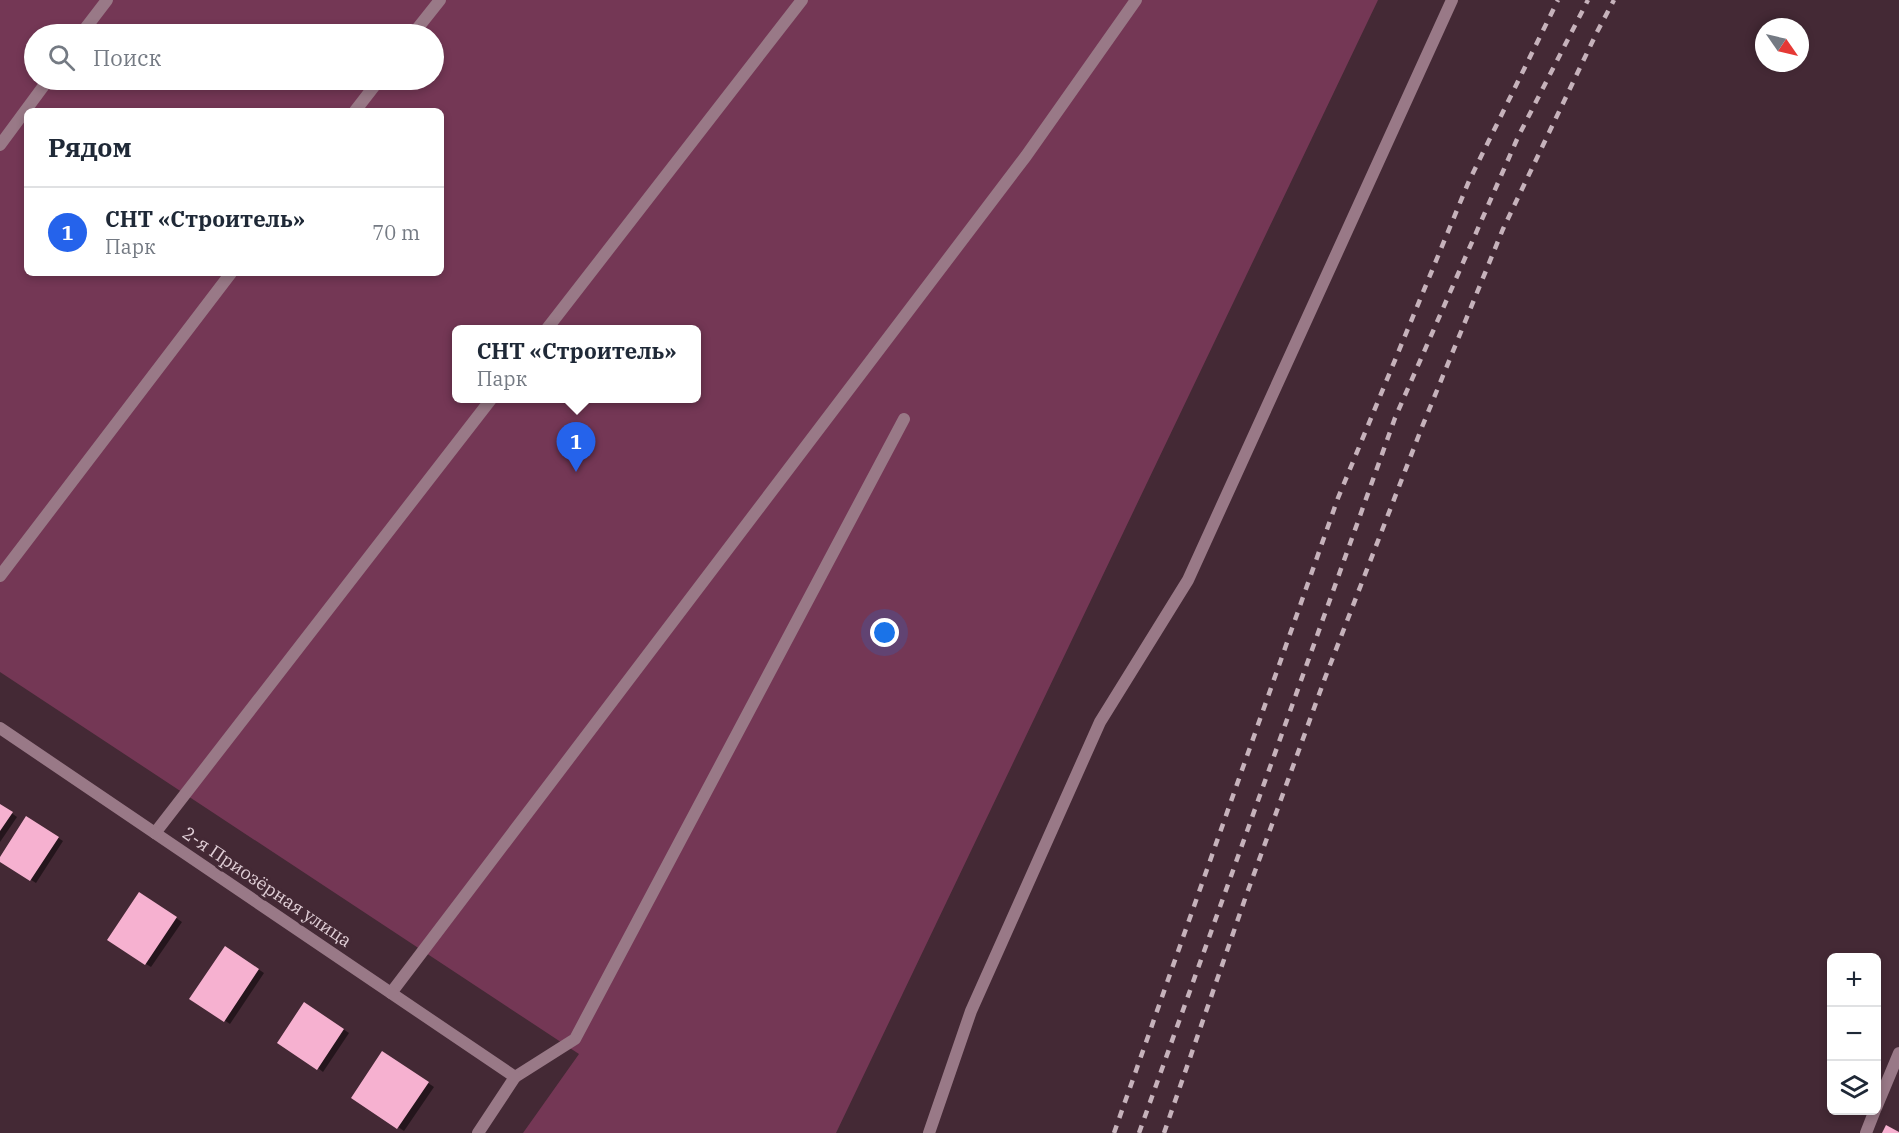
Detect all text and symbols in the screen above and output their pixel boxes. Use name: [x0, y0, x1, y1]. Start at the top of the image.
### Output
north arrow: [1755, 18, 1809, 72]
search box: [24, 24, 444, 90]
icon: search: [45, 41, 78, 74]
text: Поиск: [93, 43, 161, 72]
text: Рядом: [48, 130, 132, 164]
text: СНТ «Строитель»: [105, 204, 305, 233]
text: 1: [62, 219, 74, 246]
text: 70 m: [372, 219, 420, 246]
text: Парк: [105, 233, 156, 260]
popup: [452, 325, 701, 403]
text: СНТ «Строитель»: [477, 336, 676, 365]
text: Парк: [477, 365, 527, 392]
pin: 1: [556, 422, 596, 472]
your location: [870, 618, 899, 647]
street label: 2-я Приозёрная улица: [178, 821, 356, 952]
map controls: [1827, 953, 1881, 1115]
button: +: [1827, 953, 1881, 1007]
button: −: [1827, 1007, 1881, 1061]
button: layers: [1827, 1061, 1881, 1115]

